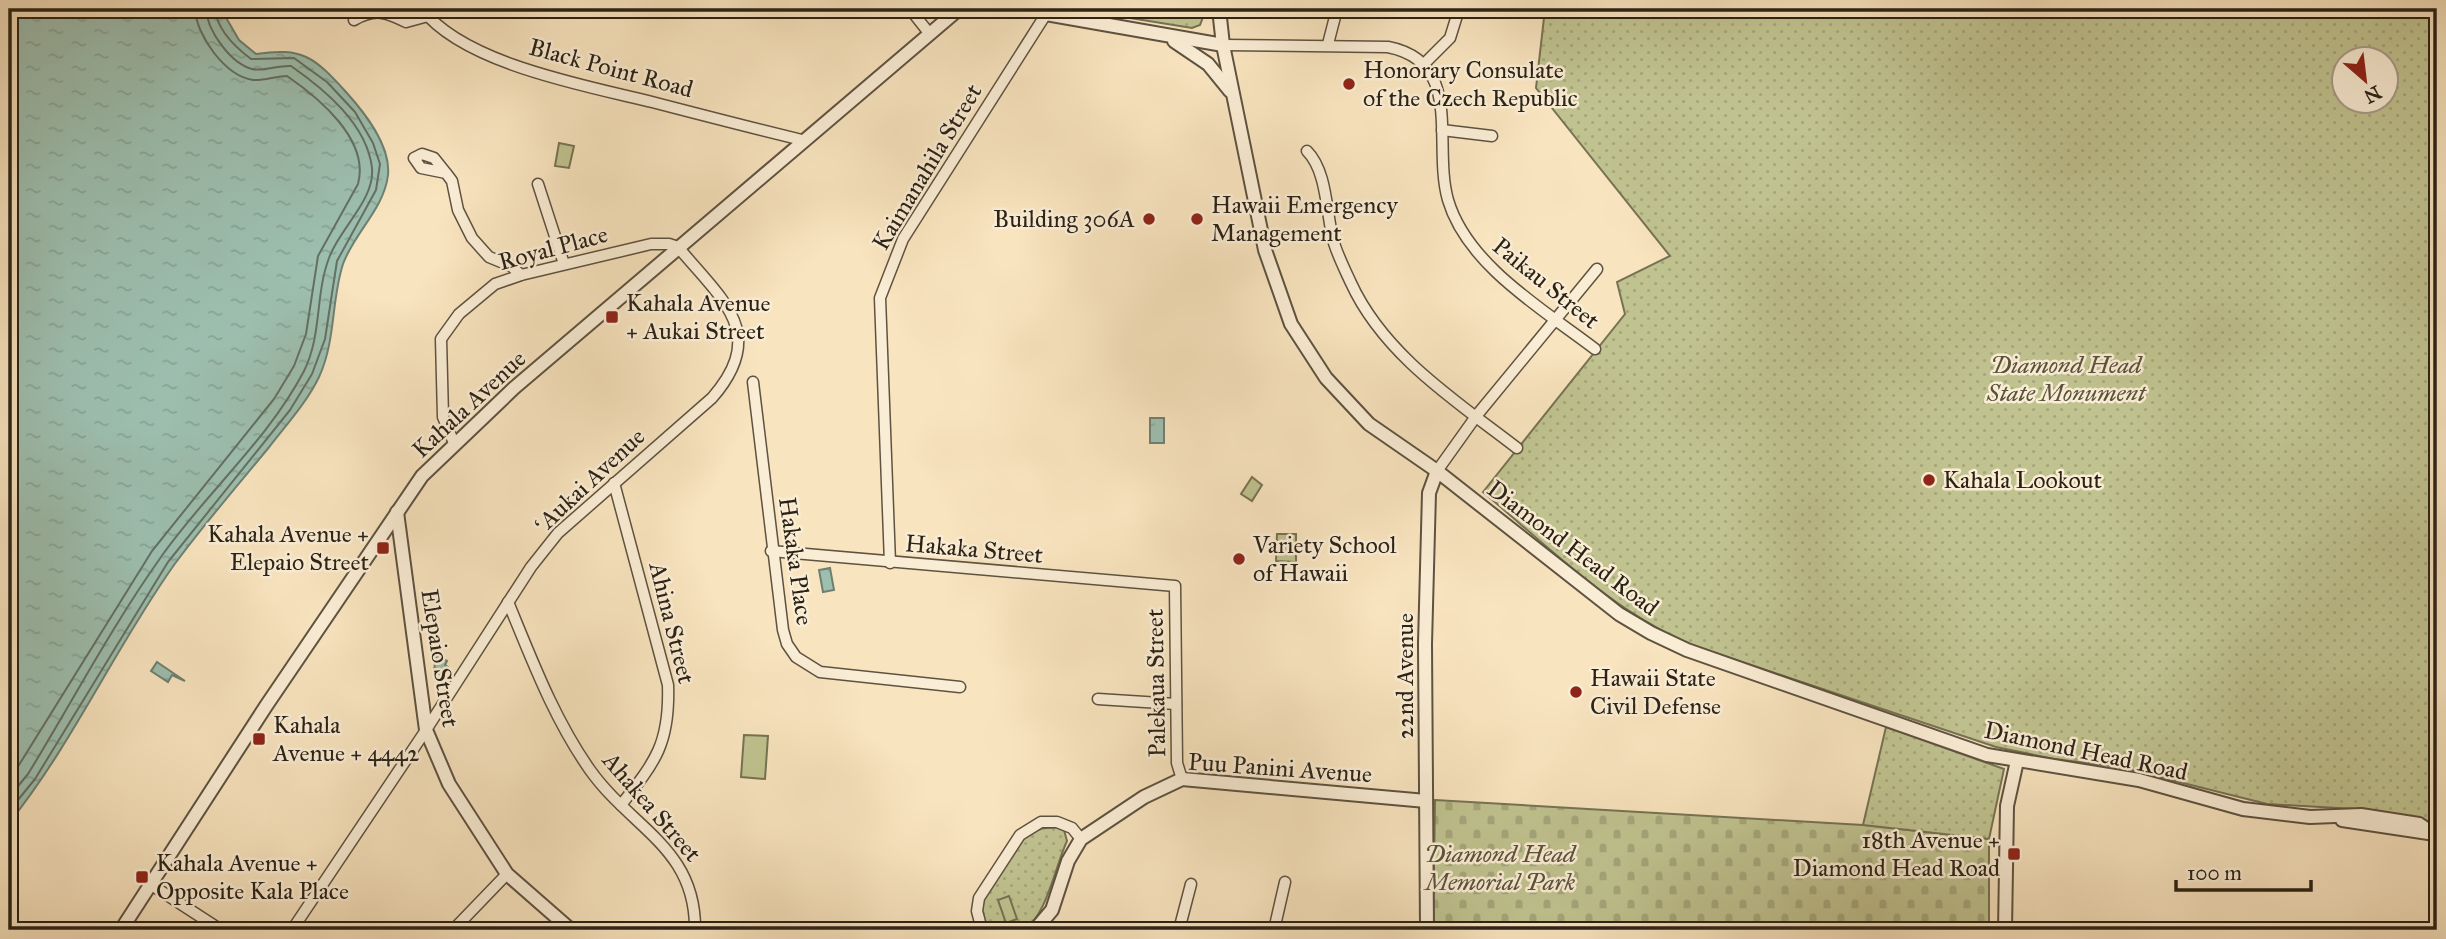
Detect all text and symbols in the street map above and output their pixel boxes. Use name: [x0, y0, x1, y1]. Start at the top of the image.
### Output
street label: Black Point Road: [526, 32, 696, 104]
north arrow: [2330, 46, 2400, 116]
place label: Honorary Consulate of the Czech Republic: [1363, 55, 1578, 113]
marker: Honorary Consulate of the Czech Republic: [1341, 76, 1357, 92]
street label: Kaimanahila Street: [866, 78, 989, 256]
text: N: [2360, 81, 2385, 109]
place label: Hawaii Emergency Management: [1211, 190, 1398, 248]
place label: Building 306A: [993, 204, 1135, 234]
marker: Building 306A: [1141, 211, 1157, 227]
marker: Hawaii Emergency Management: [1189, 211, 1205, 227]
street label: Royal Place: [495, 219, 611, 277]
street label: Paikau Street: [1486, 231, 1606, 336]
place label: Kahala Avenue + Aukai Street: [626, 288, 771, 346]
marker: Kahala Avenue + Aukai Street: [604, 309, 620, 325]
street label: Kahala Avenue: [406, 344, 532, 464]
park label: Diamond Head State Monument: [1986, 350, 2147, 408]
street label: ʻAukai Avenue: [527, 422, 651, 540]
place label: Kahala Lookout: [1943, 465, 2103, 495]
marker: Kahala Lookout: [1921, 472, 1937, 488]
street label: Diamond Head Road: [1481, 474, 1665, 622]
street label: Hakaka Place: [772, 495, 820, 627]
place label: Kahala Avenue + Elepaio Street: [207, 519, 369, 577]
street label: Hakaka Street: [904, 528, 1045, 570]
place label: Variety School of Hawaii: [1252, 530, 1397, 588]
marker: Kahala Avenue + Elepaio Street: [375, 540, 391, 556]
marker: Variety School of Hawaii: [1231, 551, 1247, 567]
street label: Ahina Street: [642, 558, 702, 687]
street label: Elepaio Street: [414, 587, 466, 730]
street label: Palekaua Street: [1140, 608, 1172, 758]
street label: 22nd Avenue: [1390, 613, 1420, 739]
place label: Hawaii State Civil Defense: [1590, 663, 1721, 721]
marker: Hawaii State Civil Defense: [1568, 684, 1584, 700]
place label: Kahala Avenue + 4442: [272, 710, 419, 768]
street label: Diamond Head Road: [1982, 715, 2190, 787]
marker: Kahala Avenue + 4442: [251, 731, 267, 747]
street label: Ahakea Street: [596, 745, 708, 868]
street label: Puu Panini Avenue: [1187, 747, 1373, 789]
place label: 18th Avenue + Diamond Head Road: [1793, 825, 2000, 883]
park label: Diamond Head Memorial Park: [1423, 839, 1577, 897]
marker: 18th Avenue + Diamond Head Road: [2006, 846, 2022, 862]
place label: Kahala Avenue + Opposite Kala Place: [156, 848, 349, 906]
scale bar: [2176, 848, 2311, 892]
text: 100 m: [2187, 860, 2242, 886]
marker: Kahala Avenue + Opposite Kala Place: [134, 869, 150, 885]

